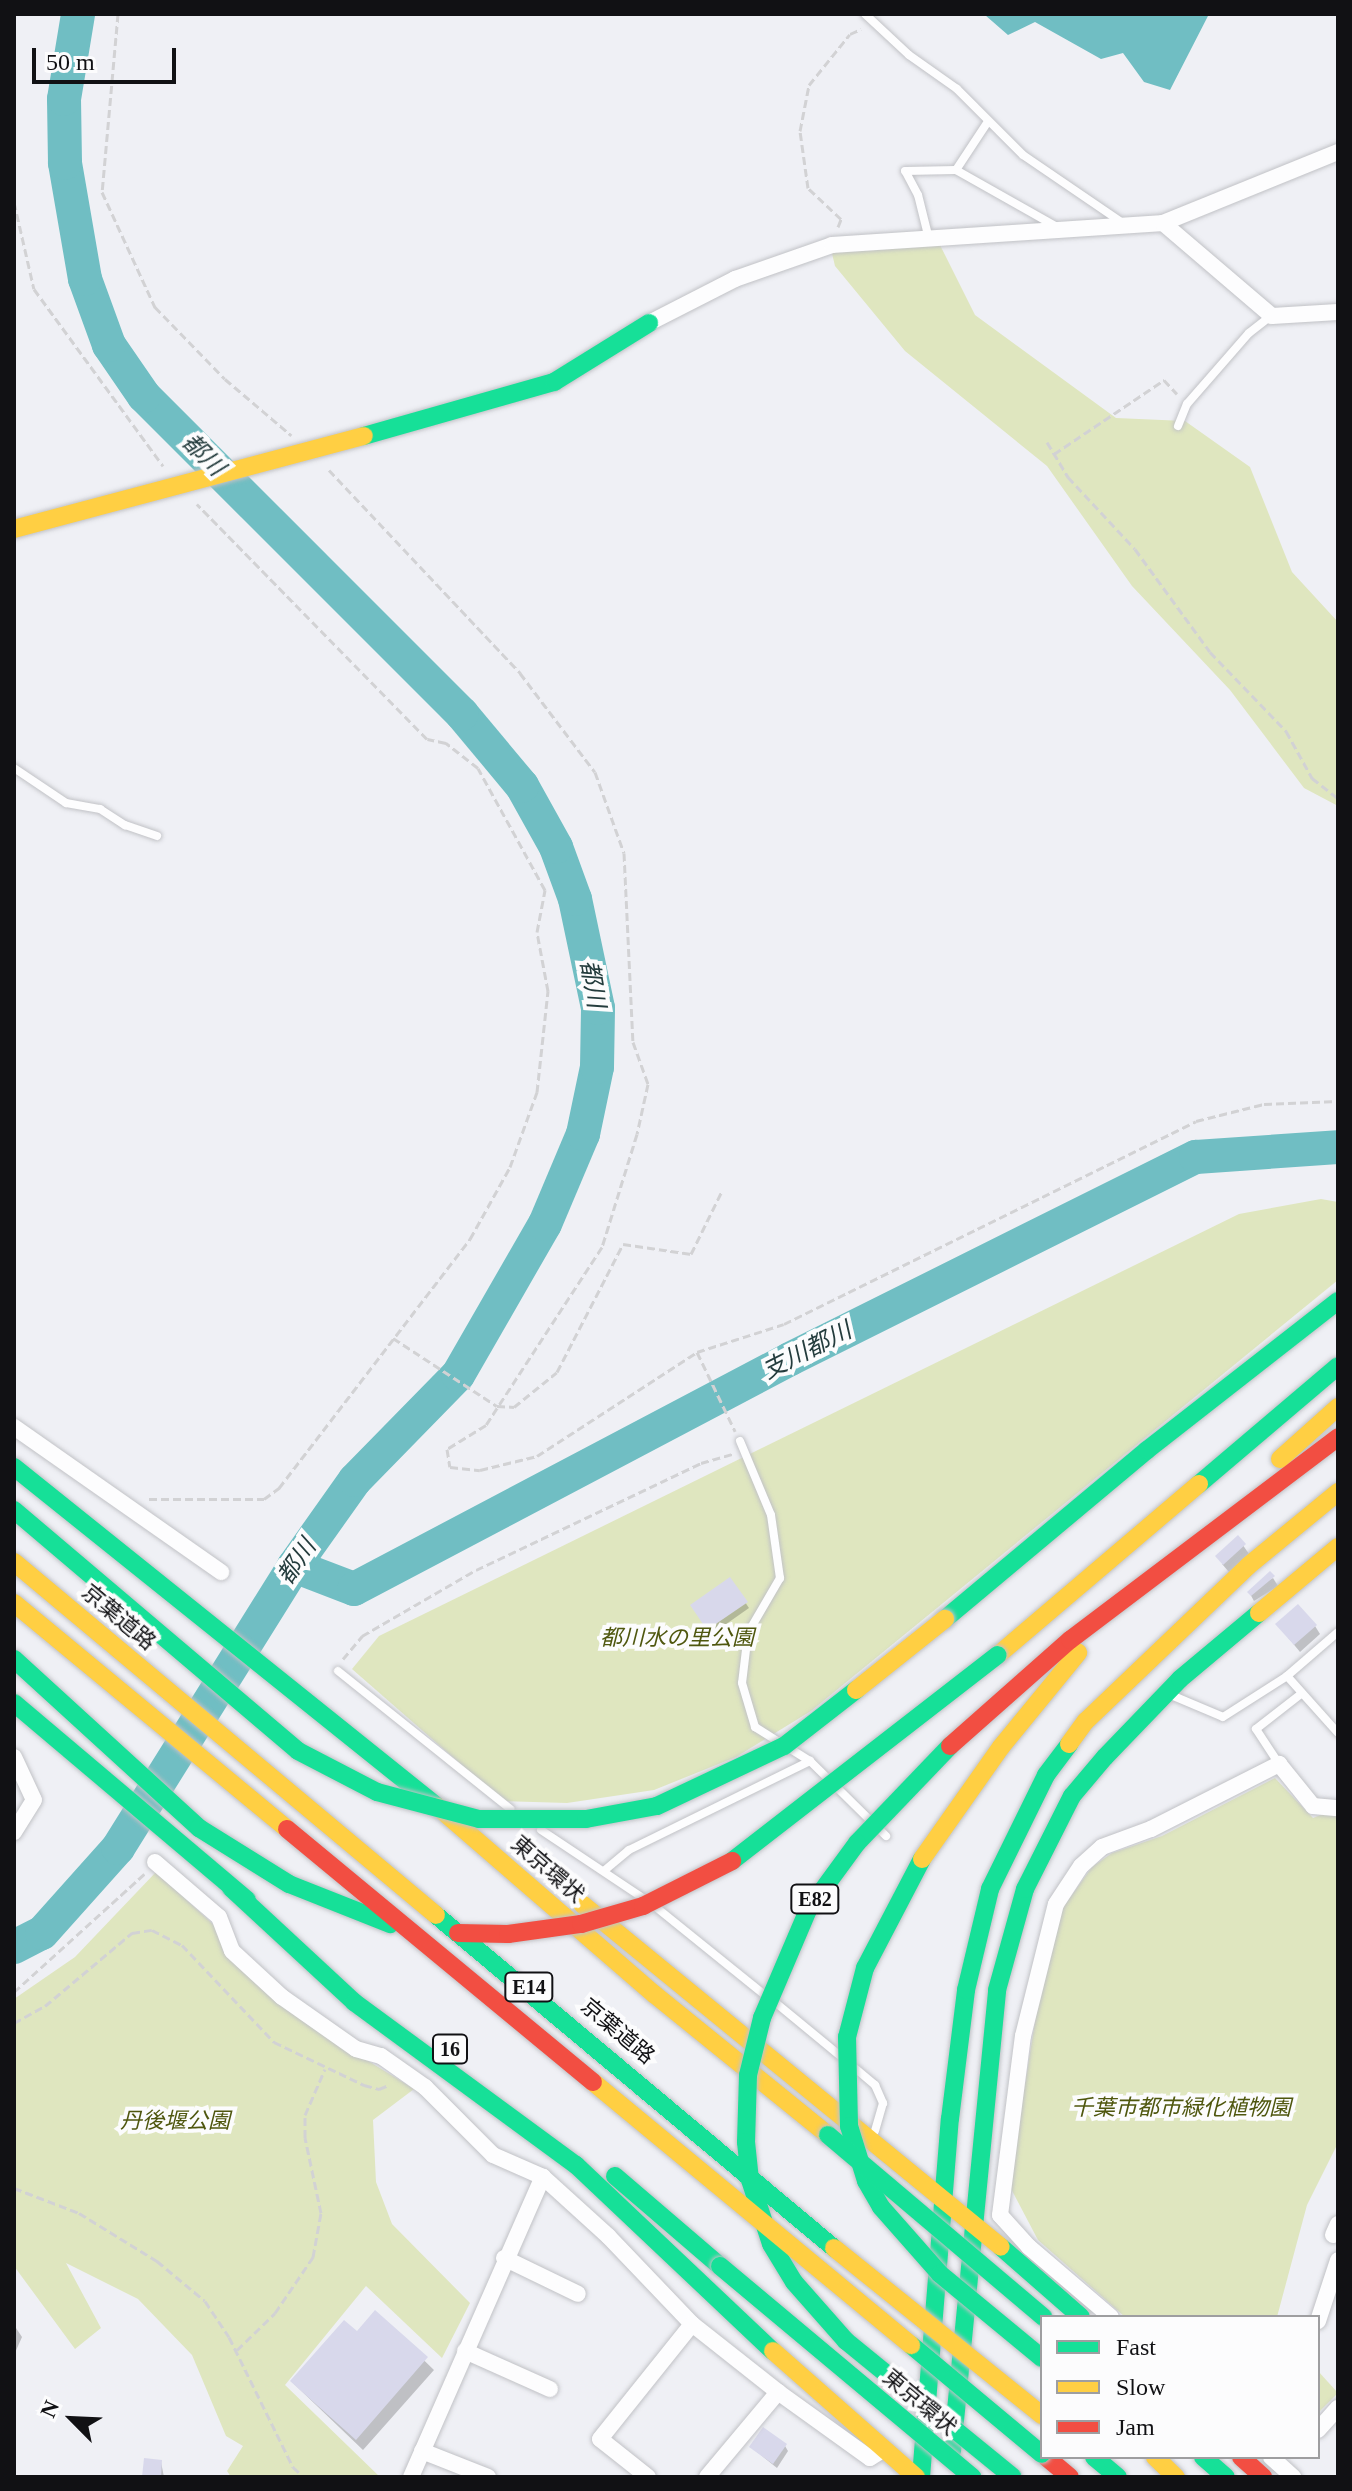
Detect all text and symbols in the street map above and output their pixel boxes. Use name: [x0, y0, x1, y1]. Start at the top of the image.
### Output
scale bar: [36, 32, 180, 82]
text: 50 m: [46, 49, 95, 75]
water label: 都川: [176, 428, 230, 482]
water label: 都川: [574, 958, 610, 1010]
water label: 支川都川: [758, 1316, 856, 1386]
water label: 都川: [272, 1534, 322, 1590]
street label: 京葉道路: [77, 1579, 161, 1655]
park label: 都川水の里公園: [600, 1625, 754, 1651]
street label: 東京環状: [506, 1830, 590, 1908]
road number: E82: [789, 1883, 841, 1915]
road number: E14: [503, 1971, 555, 2003]
street label: 京葉道路: [576, 1993, 660, 2069]
road number: 16: [432, 2033, 468, 2065]
park label: 千葉市都市緑化植物園: [1071, 2095, 1291, 2121]
park label: 丹後堰公園: [120, 2108, 230, 2134]
legend: [1040, 2315, 1320, 2459]
text: Fast: [1116, 2334, 1156, 2360]
street label: 東京環状: [878, 2364, 962, 2440]
text: Slow: [1116, 2374, 1165, 2400]
north arrow: [32, 2379, 112, 2459]
text: N: [35, 2397, 64, 2421]
text: Jam: [1116, 2414, 1155, 2440]

